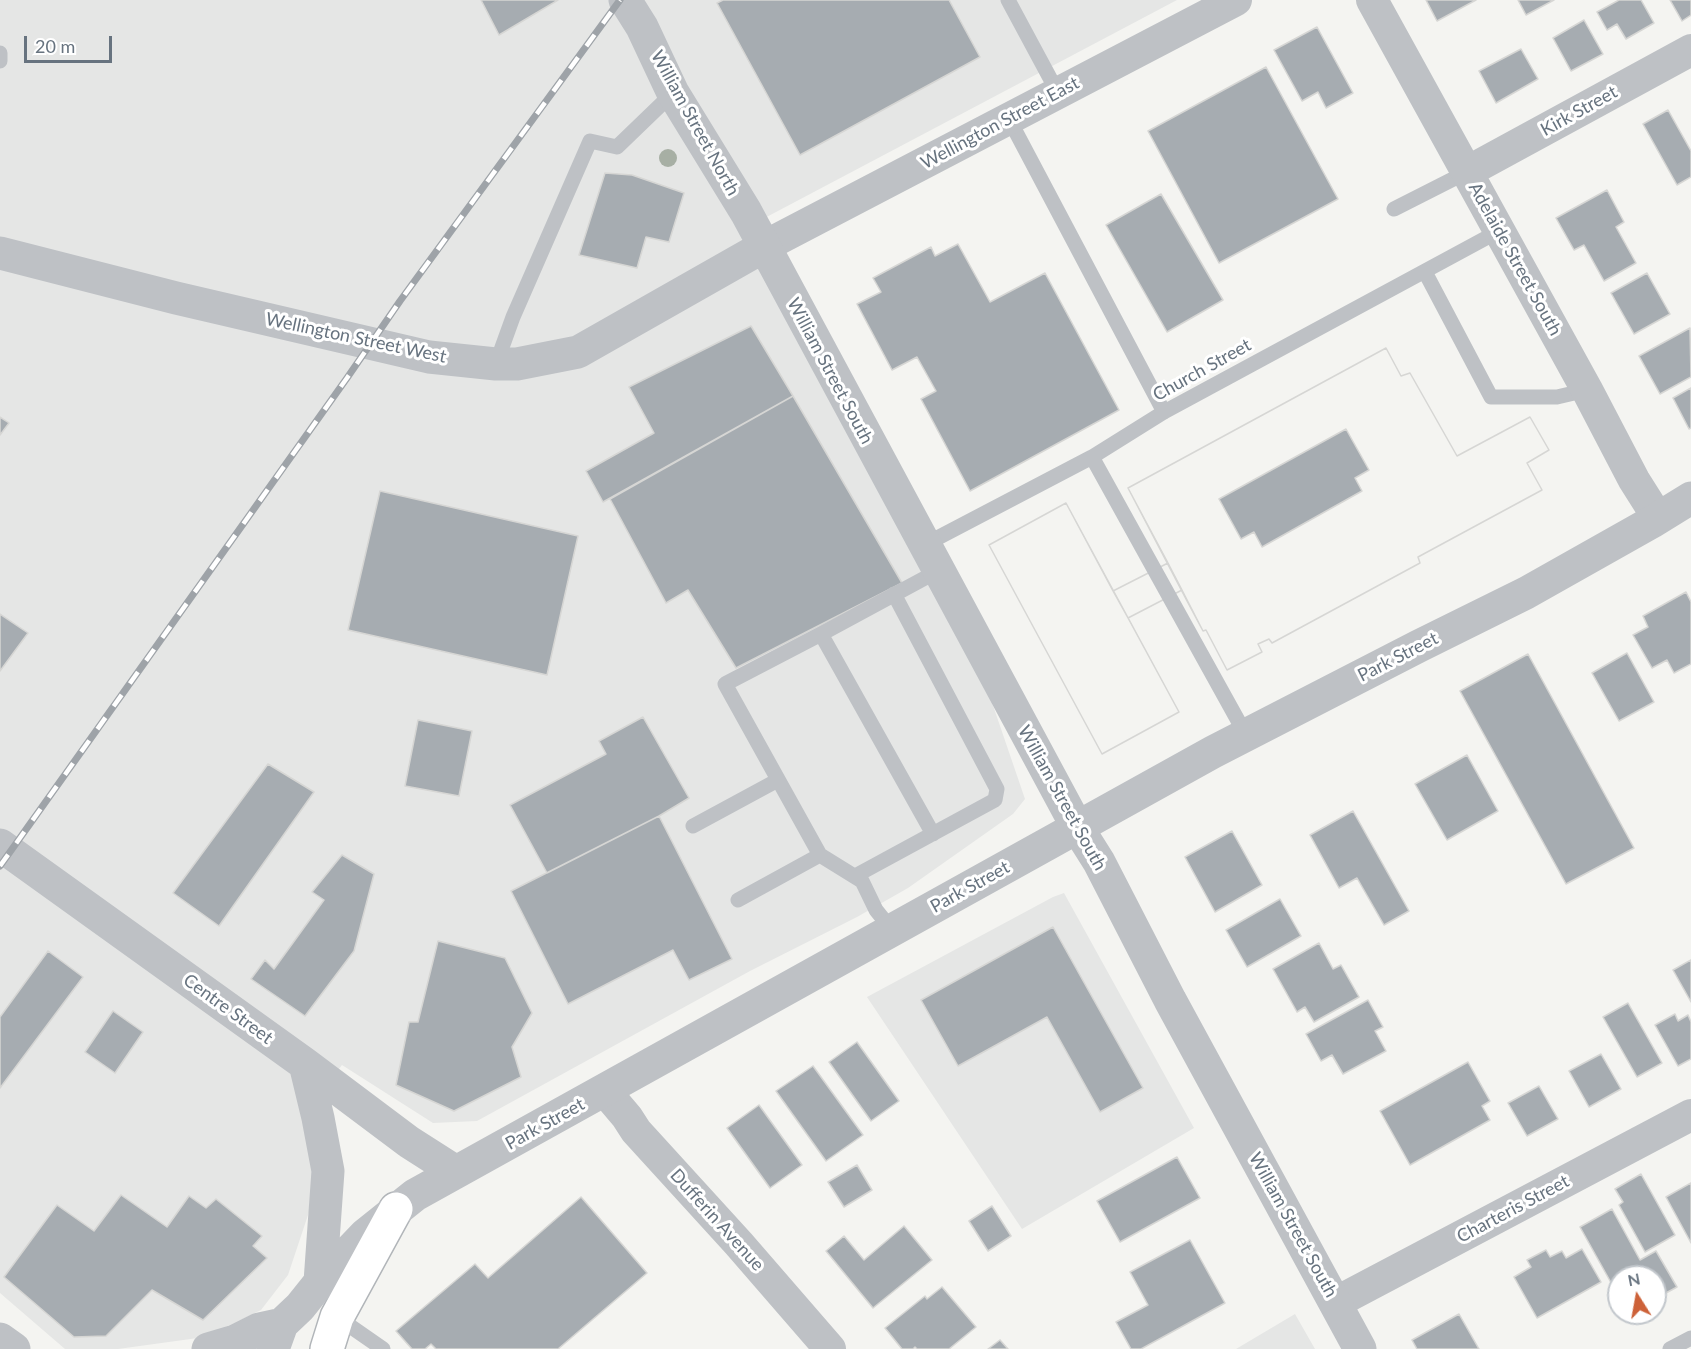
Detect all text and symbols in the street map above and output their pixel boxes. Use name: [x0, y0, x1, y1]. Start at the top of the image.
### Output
scale bar: [27, 24, 116, 62]
text: 20 m: [35, 35, 75, 57]
street label: William Street North: [646, 47, 744, 199]
street label: Wellington Street East: [917, 72, 1083, 174]
street label: Kirk Street: [1537, 81, 1621, 141]
street label: Adelaide Street South: [1464, 179, 1566, 339]
street label: William Street South: [782, 294, 878, 448]
street label: Wellington Street West: [264, 308, 448, 368]
street label: Church Street: [1149, 334, 1255, 406]
street label: Park Street: [1354, 628, 1442, 686]
street label: William Street South: [1013, 722, 1111, 874]
street label: Park Street: [927, 856, 1013, 918]
street label: Centre Street: [179, 969, 277, 1049]
street label: Park Street: [502, 1093, 588, 1155]
street label: William Street South: [1244, 1149, 1342, 1301]
street label: Dufferin Avenue: [666, 1165, 768, 1275]
street label: Charteris Street: [1453, 1170, 1573, 1248]
north arrow: [1607, 1265, 1667, 1325]
text: N: [1626, 1268, 1642, 1289]

